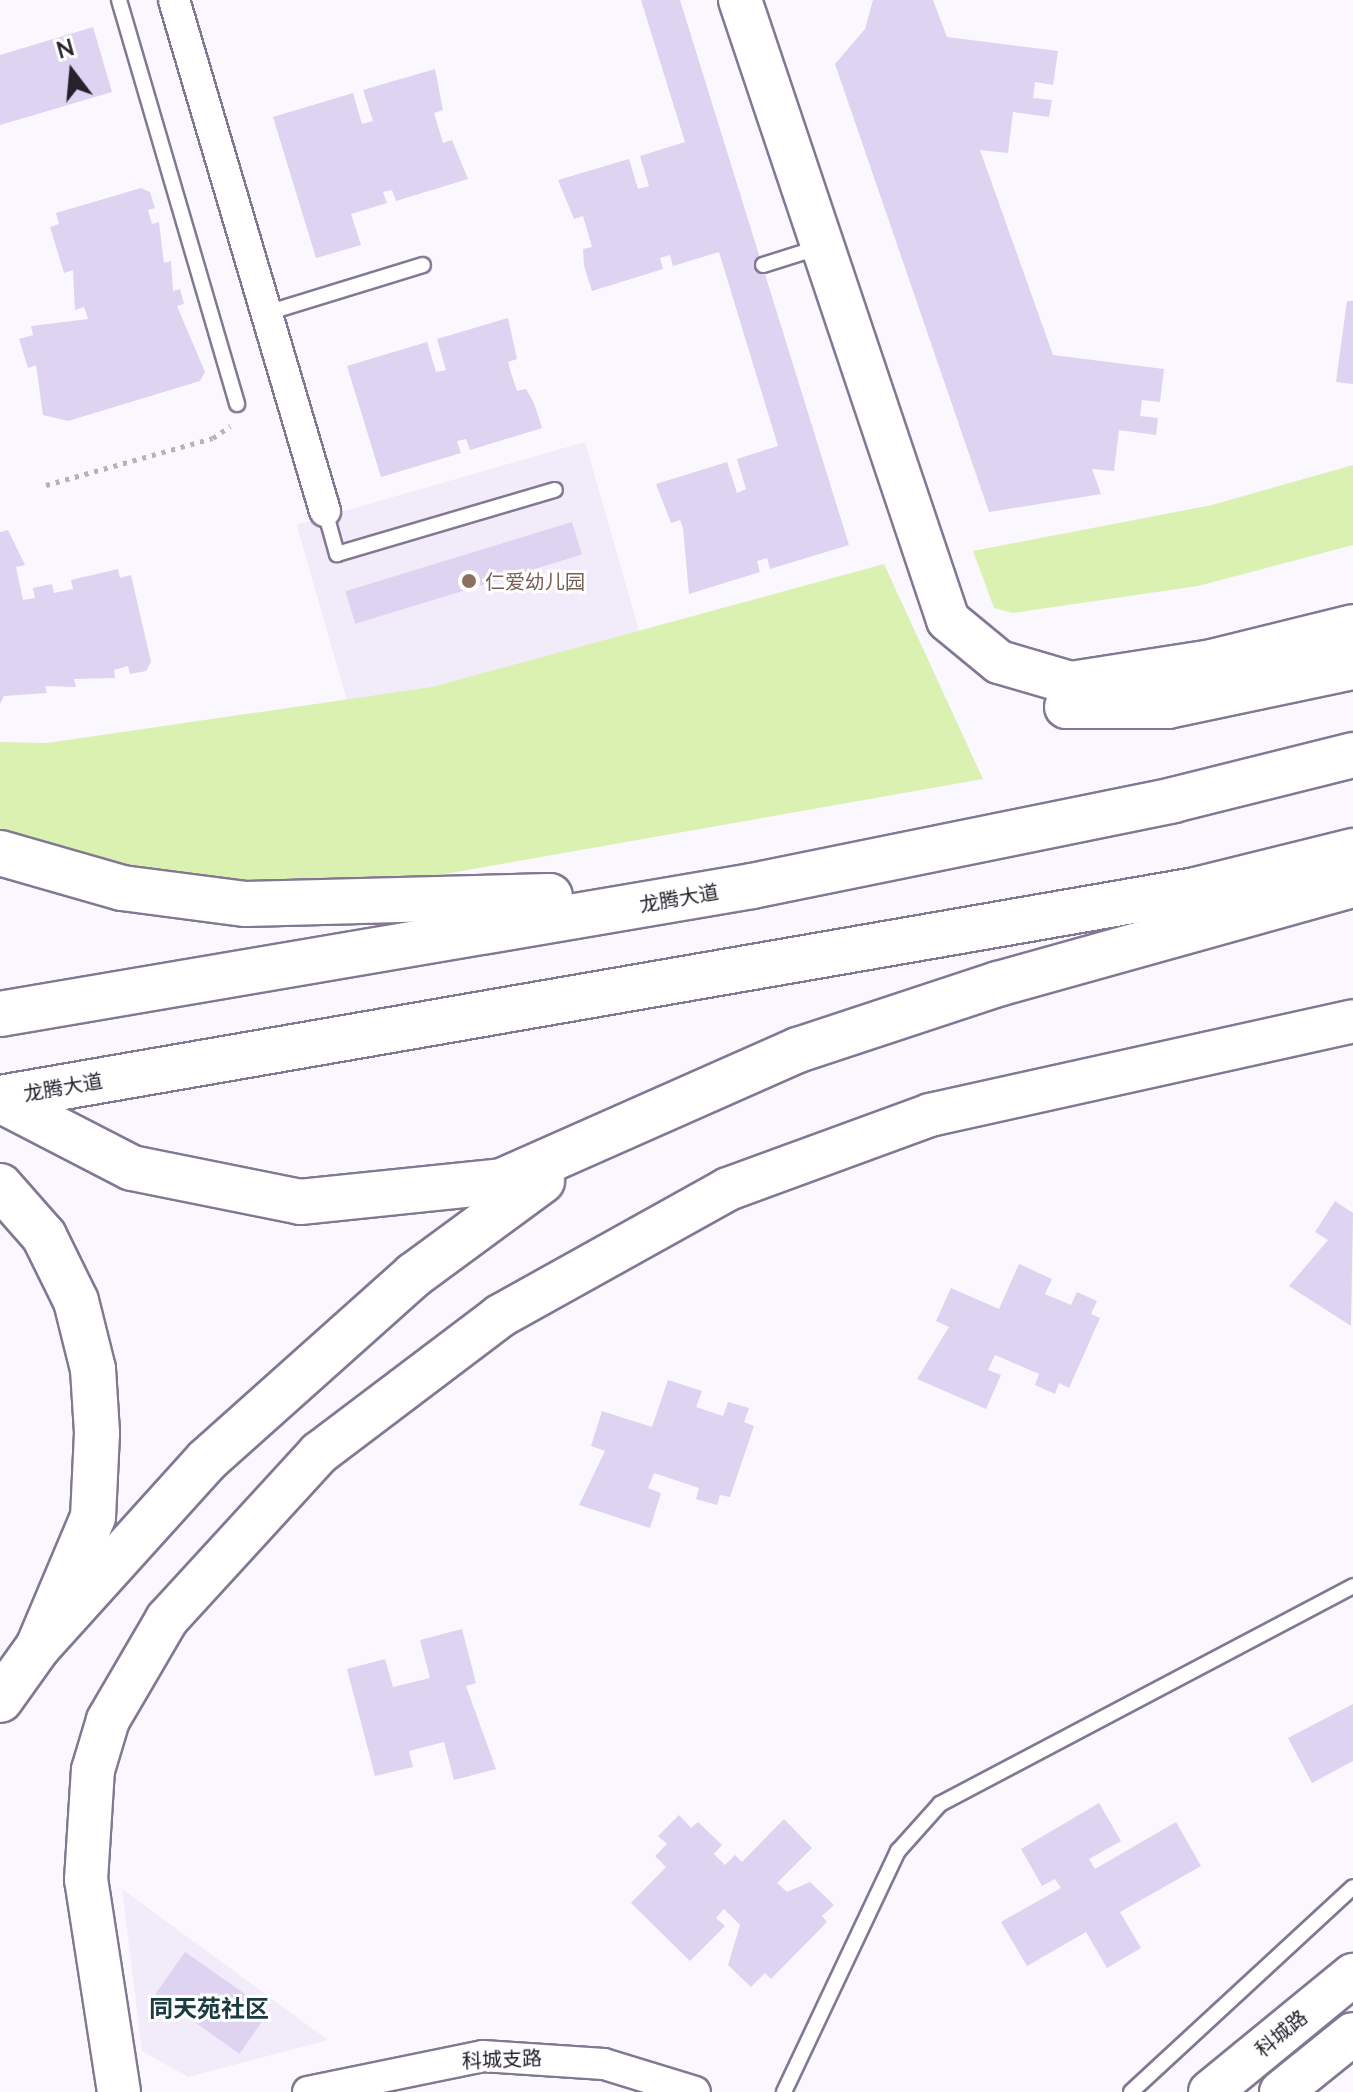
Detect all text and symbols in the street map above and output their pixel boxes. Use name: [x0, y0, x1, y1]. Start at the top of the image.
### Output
north arrow: [32, 32, 112, 112]
text: N: [53, 33, 77, 64]
place label: 仁爱幼儿园: [485, 569, 585, 593]
marker: 仁爱幼儿园: [460, 572, 478, 590]
street label: 龙腾大道: [638, 879, 720, 917]
street label: 龙腾大道: [22, 1068, 104, 1106]
district label: 同天苑社区: [149, 1994, 269, 2022]
street label: 科城路: [1250, 2005, 1312, 2061]
street label: 科城支路: [462, 2046, 542, 2072]

